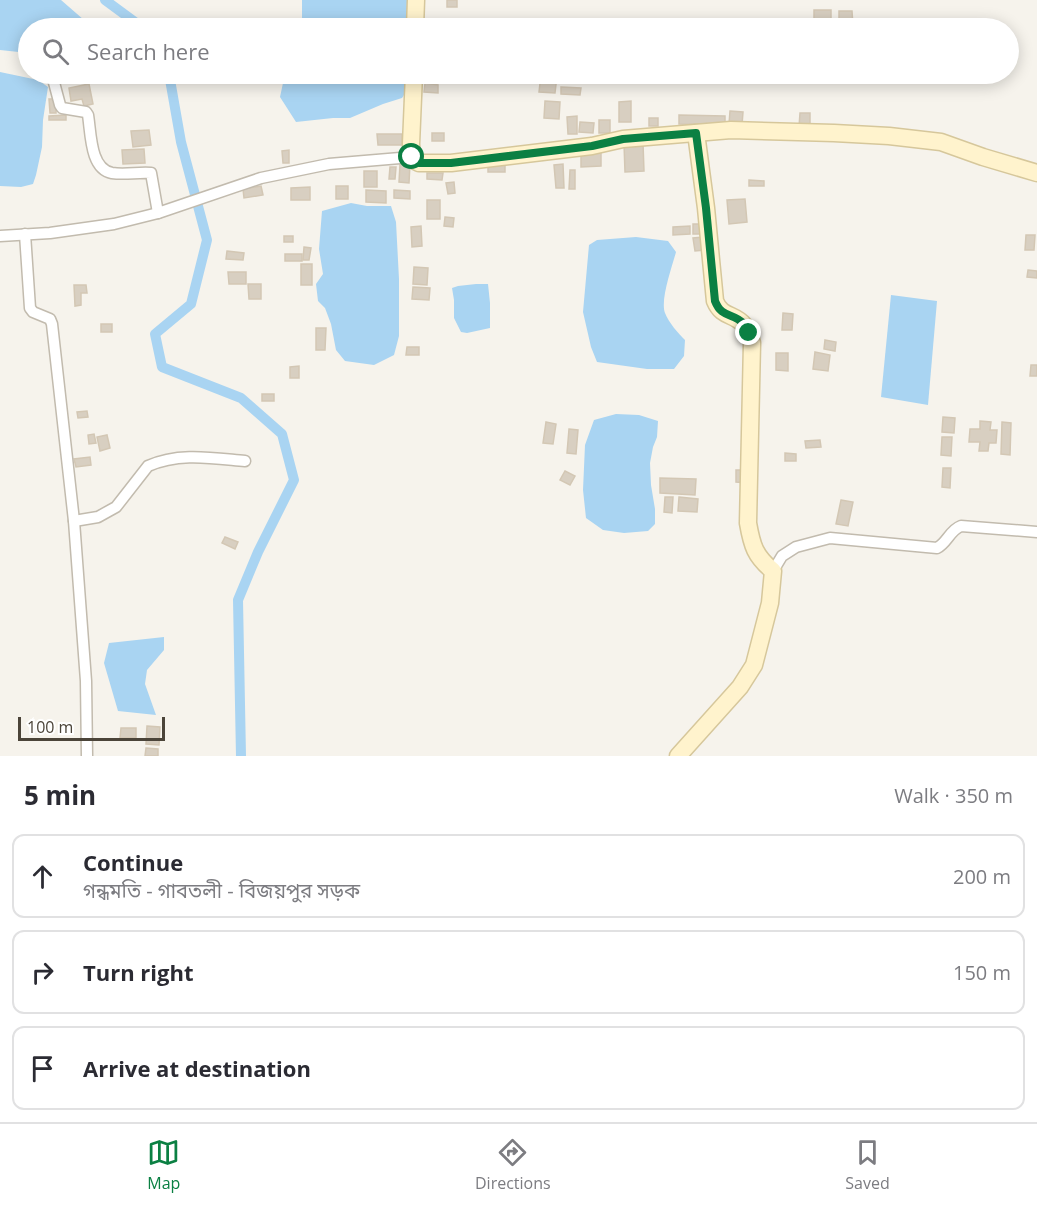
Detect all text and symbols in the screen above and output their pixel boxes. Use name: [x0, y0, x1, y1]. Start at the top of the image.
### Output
search box: [18, 18, 1019, 84]
icon: search: [39, 35, 72, 68]
text: Search here: [87, 36, 210, 66]
route start: [398, 143, 424, 169]
route end: [735, 319, 761, 345]
scale bar: [18, 714, 165, 742]
text: 100 m: [27, 716, 73, 738]
text: 5 min: [24, 777, 96, 813]
text: Walk · 350 m: [894, 782, 1013, 809]
text: Continue: [83, 847, 183, 877]
icon: ahead: [26, 860, 59, 893]
text: 200 m: [953, 863, 1011, 890]
text: গন্ধমতি - গাবতলী - বিজয়পুর সড়ক: [83, 877, 360, 904]
icon: right: [26, 956, 59, 989]
text: Turn right: [83, 957, 194, 987]
text: 150 m: [953, 959, 1011, 986]
icon: arrive: [26, 1052, 59, 1085]
text: Arrive at destination: [83, 1053, 311, 1083]
tab: Map: [147, 1136, 180, 1194]
tab: Directions: [475, 1136, 551, 1194]
tab: Saved: [845, 1136, 890, 1194]

